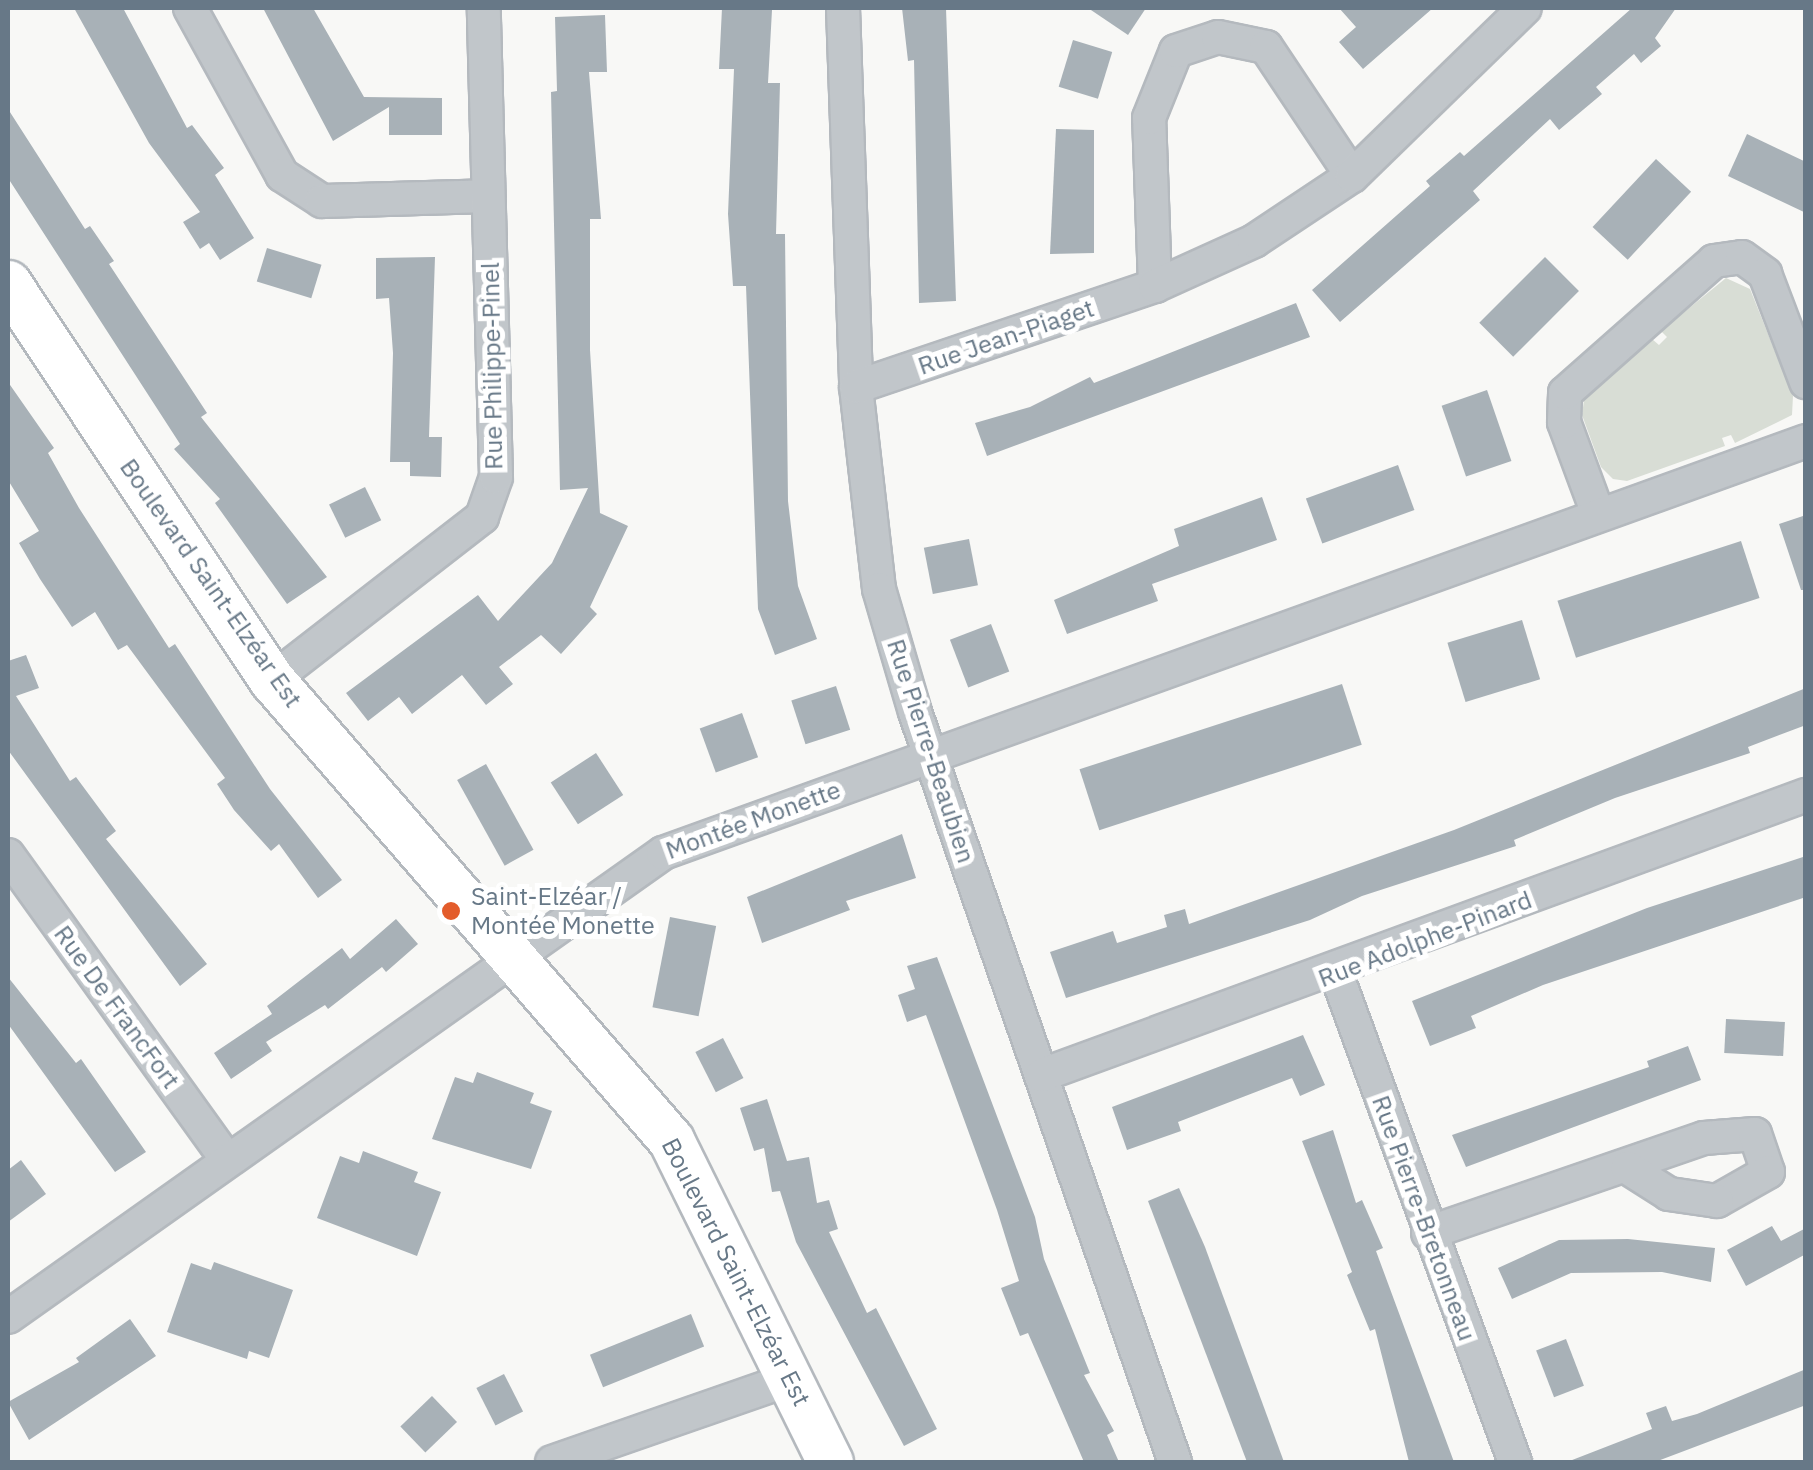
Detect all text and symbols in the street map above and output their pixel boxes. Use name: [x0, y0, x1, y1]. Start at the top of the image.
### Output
street label: Rue Philippe-Pinel: [475, 262, 509, 470]
street label: Rue Jean-Piaget: [914, 293, 1098, 381]
street label: Boulevard Saint-Elzéar Est: [114, 453, 308, 713]
street label: Rue Pierre-Beaubien: [881, 635, 981, 867]
street label: Montée Monette: [662, 774, 844, 866]
place label: Saint-Elzéar / Montée Monette: [471, 882, 655, 941]
street label: Rue Adolphe-Pinard: [1314, 884, 1536, 994]
marker: Saint-Elzéar / Montée Monette: [440, 900, 462, 922]
street label: Rue De FrancFort: [48, 920, 186, 1094]
street label: Rue Pierre-Bretonneau: [1366, 1091, 1482, 1345]
street label: Boulevard Saint-Elzéar Est: [655, 1133, 817, 1411]

